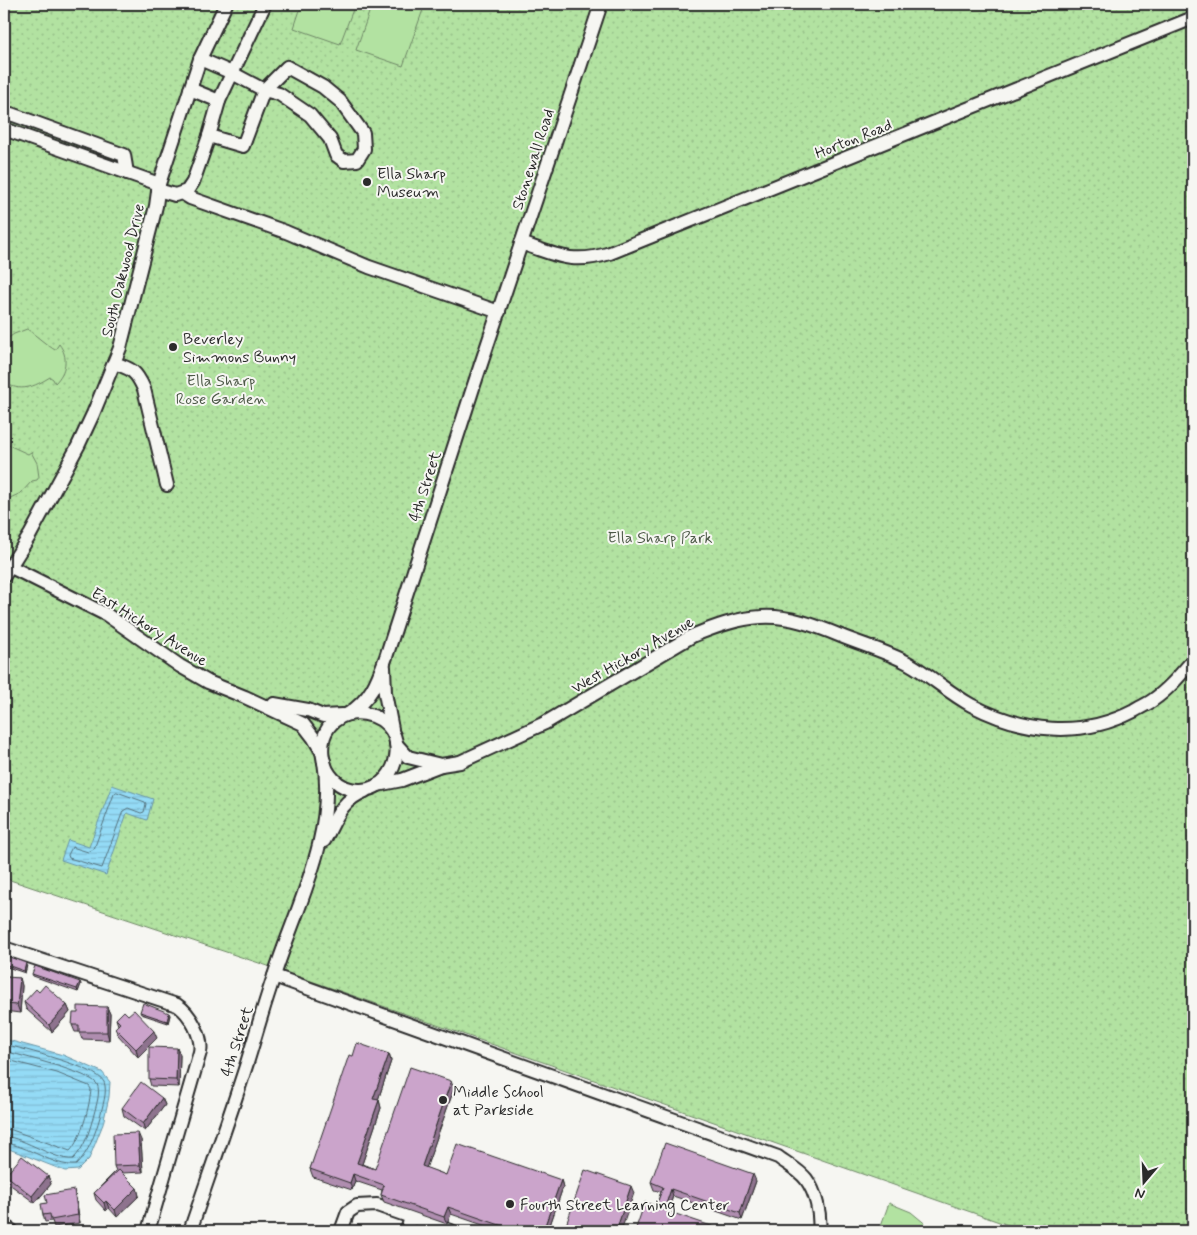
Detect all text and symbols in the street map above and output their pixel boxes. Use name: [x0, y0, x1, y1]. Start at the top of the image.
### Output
street label: Stonewall Road: [507, 106, 560, 213]
street label: Horton Road: [812, 114, 895, 164]
place label: Ella Sharp Museum: [377, 164, 446, 203]
marker: Ella Sharp Museum: [361, 176, 373, 188]
street label: South Oakwood Drive: [97, 202, 150, 339]
place label: Beverley Simmons Bunny: [183, 329, 296, 368]
marker: Beverley Simmons Bunny: [167, 341, 179, 353]
park label: Ella Sharp Rose Garden: [176, 371, 267, 410]
street label: 4th Street: [404, 448, 447, 524]
park label: Ella Sharp Park: [608, 528, 713, 549]
street label: East Hickory Avenue: [87, 583, 212, 672]
street label: West Hickory Avenue: [568, 611, 698, 699]
street label: 4th Street: [216, 1003, 259, 1079]
place label: Middle School at Parkside: [453, 1082, 544, 1121]
marker: Middle School at Parkside: [437, 1094, 449, 1106]
north arrow: [1120, 1158, 1170, 1208]
text: N: [1133, 1183, 1147, 1203]
place label: Fourth Street Learning Center: [520, 1195, 730, 1217]
marker: Fourth Street Learning Center: [504, 1198, 516, 1210]

